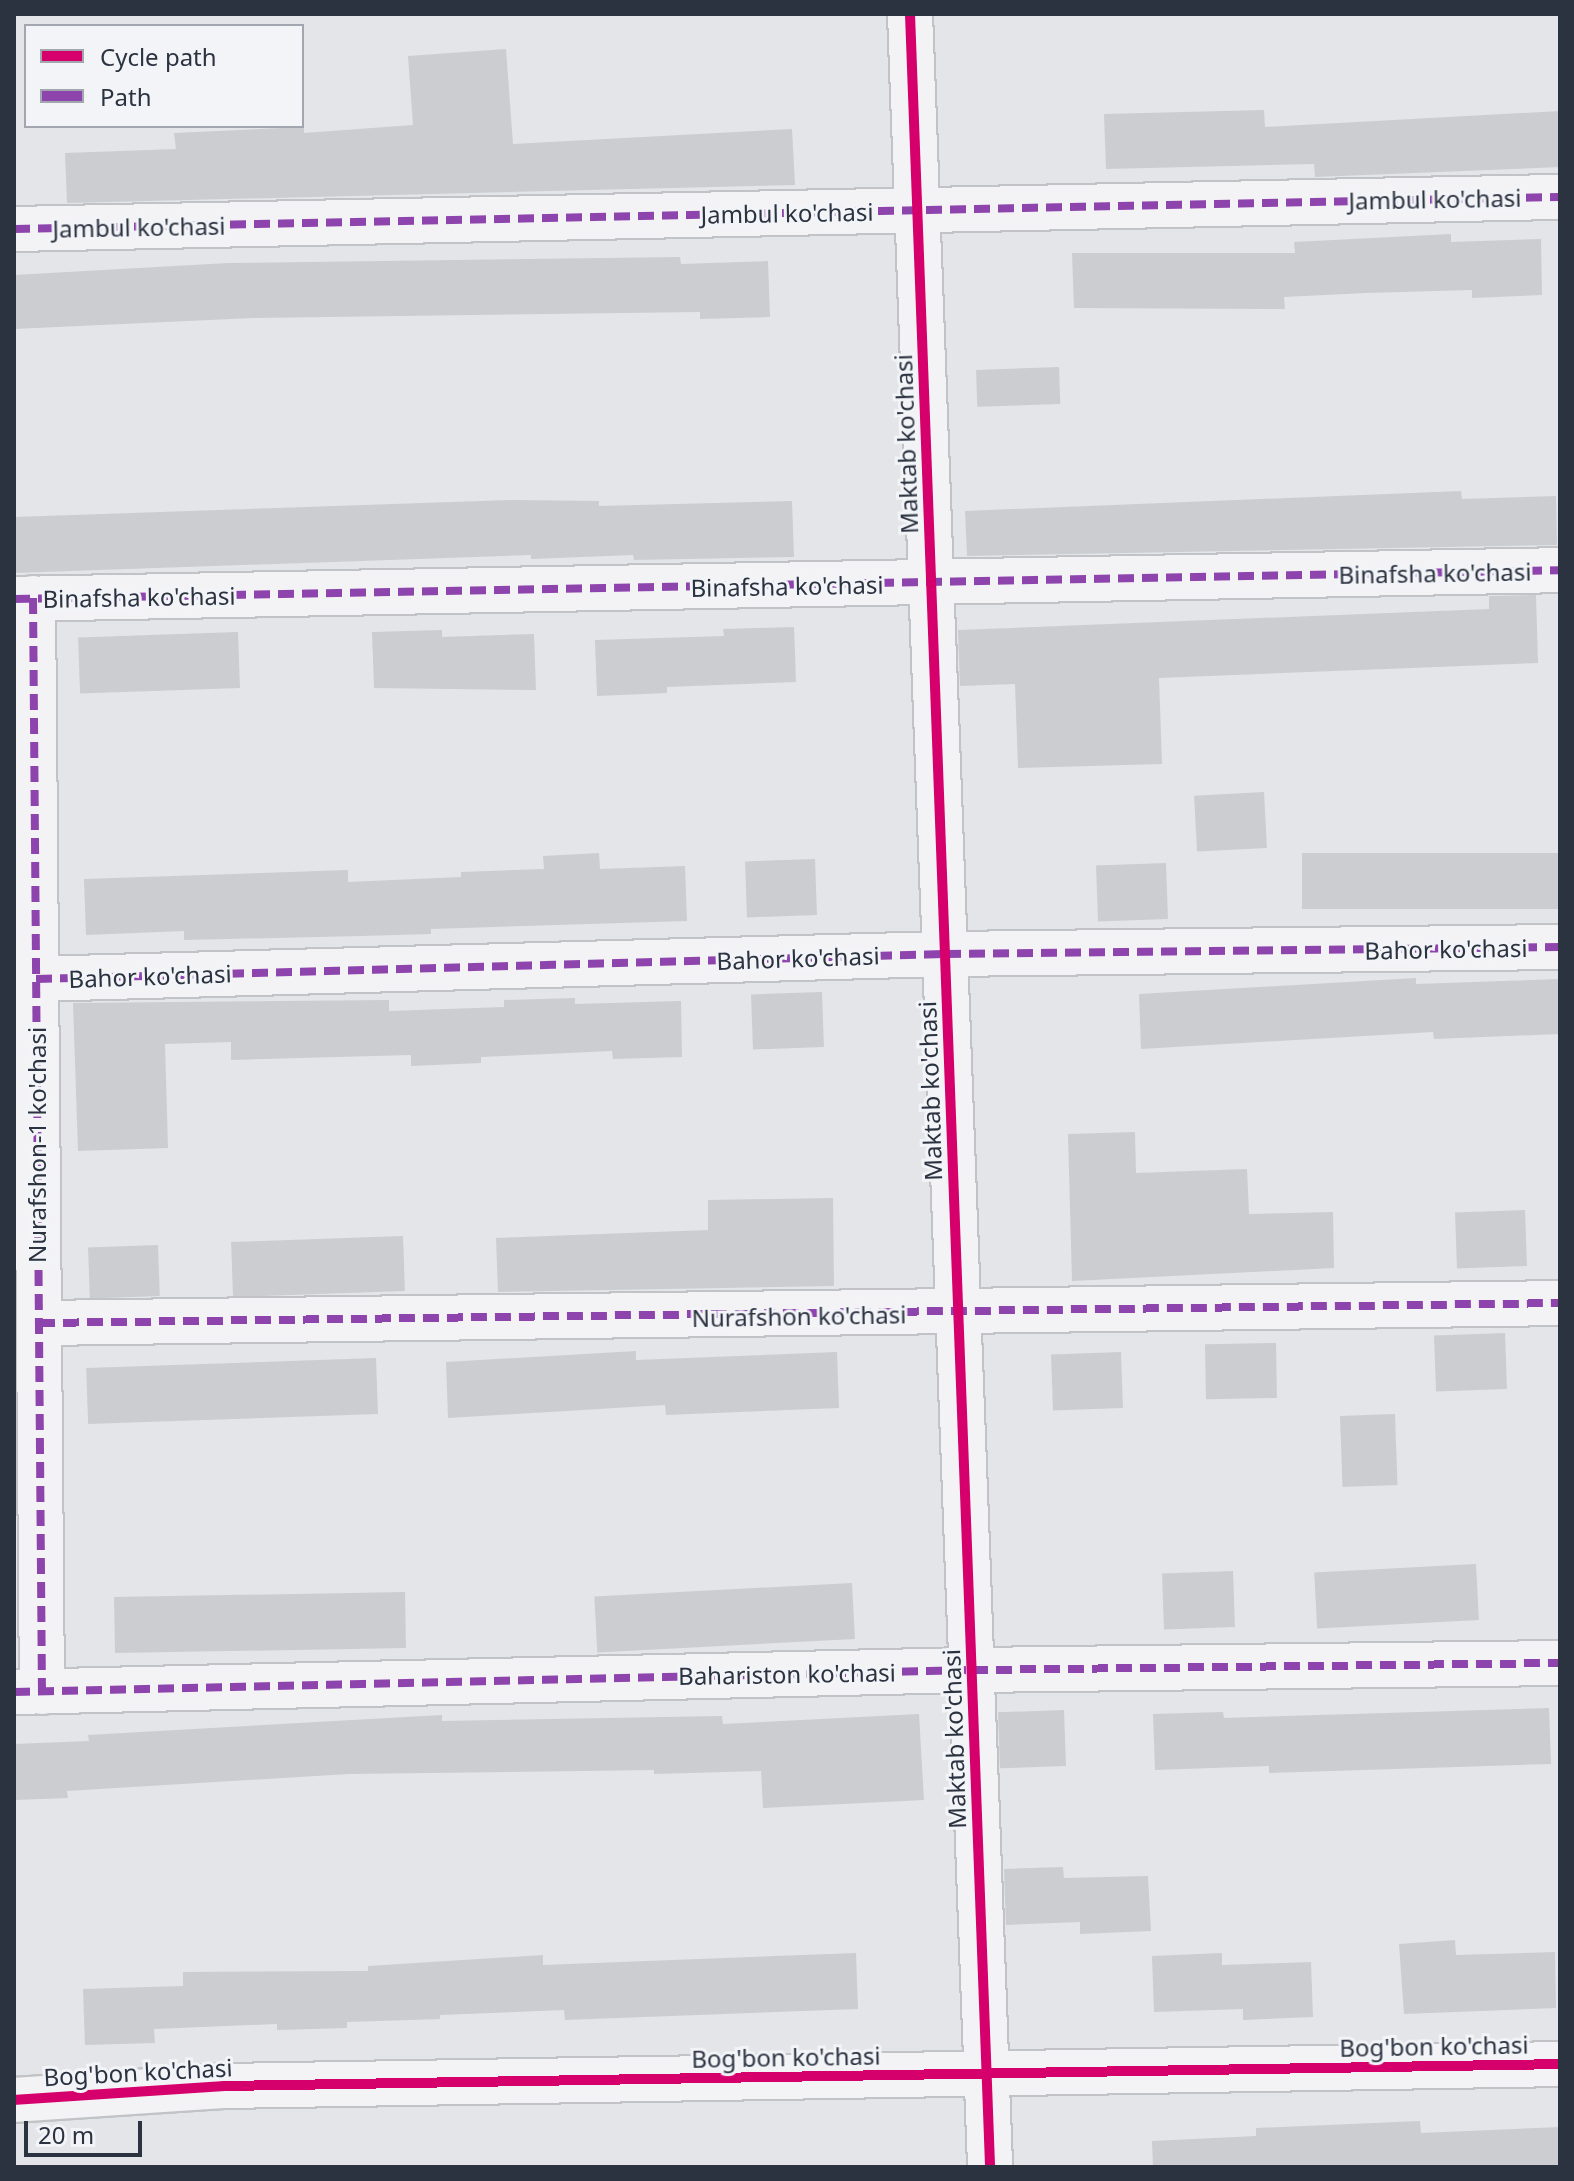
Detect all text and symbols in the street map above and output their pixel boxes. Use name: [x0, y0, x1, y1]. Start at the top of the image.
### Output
legend: [24, 24, 304, 128]
text: Cycle path: [100, 40, 217, 73]
text: Path: [100, 80, 151, 113]
street label: Jambul ko'chasi: [1348, 183, 1522, 215]
street label: Jambul ko'chasi: [700, 197, 874, 229]
street label: Jambul ko'chasi: [52, 211, 226, 243]
street label: Maktab ko'chasi: [888, 354, 924, 534]
street label: Binafsha ko'chasi: [1338, 557, 1532, 589]
street label: Binafsha ko'chasi: [690, 570, 884, 602]
street label: Binafsha ko'chasi: [42, 581, 236, 613]
street label: Bahor ko'chasi: [1364, 933, 1528, 965]
street label: Bahor ko'chasi: [716, 941, 880, 975]
street label: Bahor ko'chasi: [68, 959, 232, 993]
street label: Maktab ko'chasi: [912, 1001, 948, 1181]
street label: Nurafshon-1 ko'chasi: [23, 1027, 51, 1263]
street label: Nurafshon ko'chasi: [691, 1300, 907, 1332]
street label: Maktab ko'chasi: [936, 1649, 972, 1829]
street label: Bahariston ko'chasi: [678, 1658, 896, 1690]
street label: Bog'bon ko'chasi: [1339, 2030, 1529, 2062]
street label: Bog'bon ko'chasi: [691, 2041, 881, 2073]
street label: Bog'bon ko'chasi: [43, 2053, 233, 2091]
scale bar: [28, 2105, 146, 2155]
text: 20 m: [38, 2118, 94, 2151]

